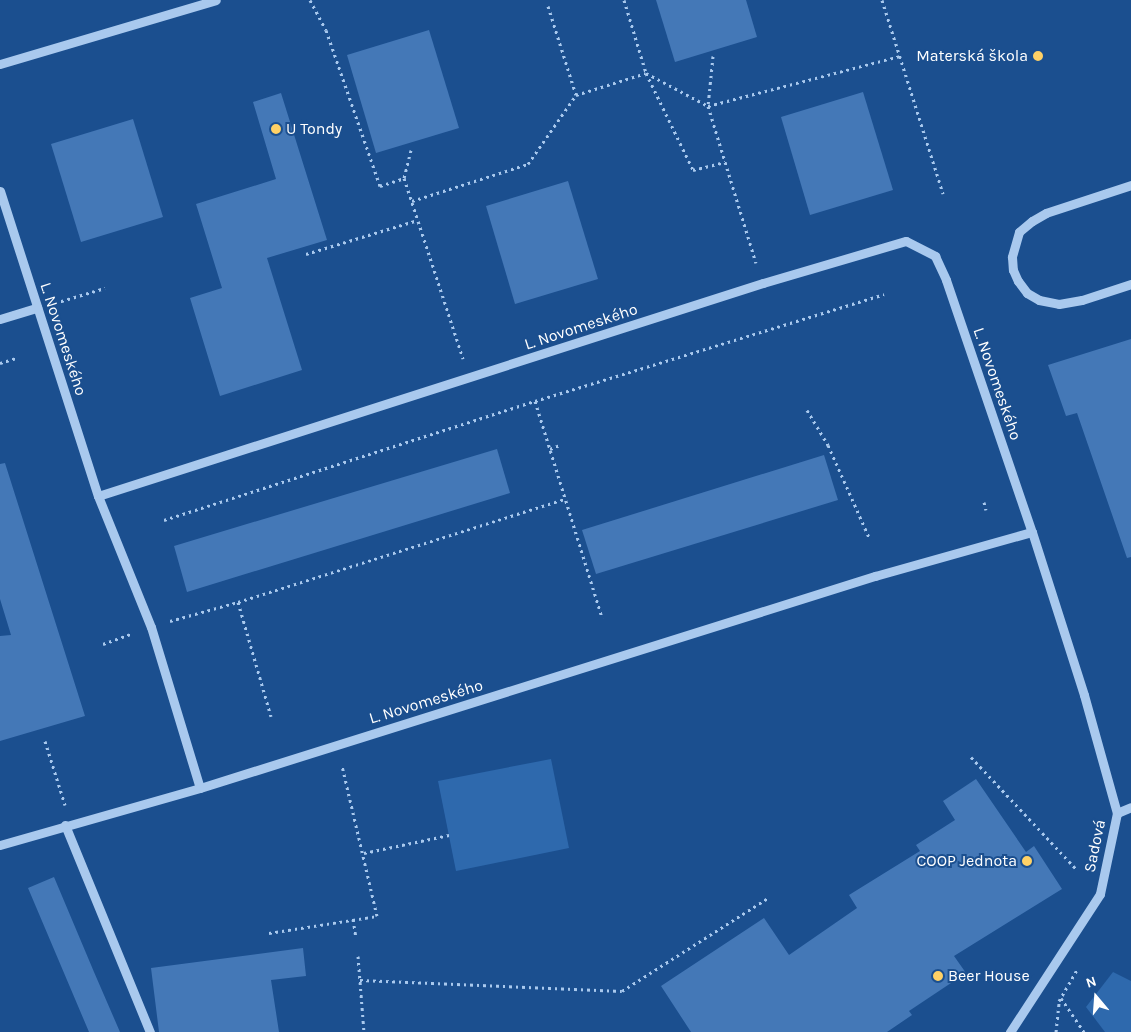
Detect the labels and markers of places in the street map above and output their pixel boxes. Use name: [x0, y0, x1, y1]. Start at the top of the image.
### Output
place label: Materská škola: [916, 46, 1028, 66]
marker: Materská škola: [1032, 50, 1044, 62]
place label: U Tondy: [286, 119, 342, 139]
marker: U Tondy: [270, 123, 282, 135]
place label: COOP Jednota: [917, 851, 1017, 871]
marker: COOP Jednota: [1021, 855, 1033, 867]
place label: Beer House: [948, 966, 1030, 986]
marker: Beer House: [932, 970, 944, 982]

